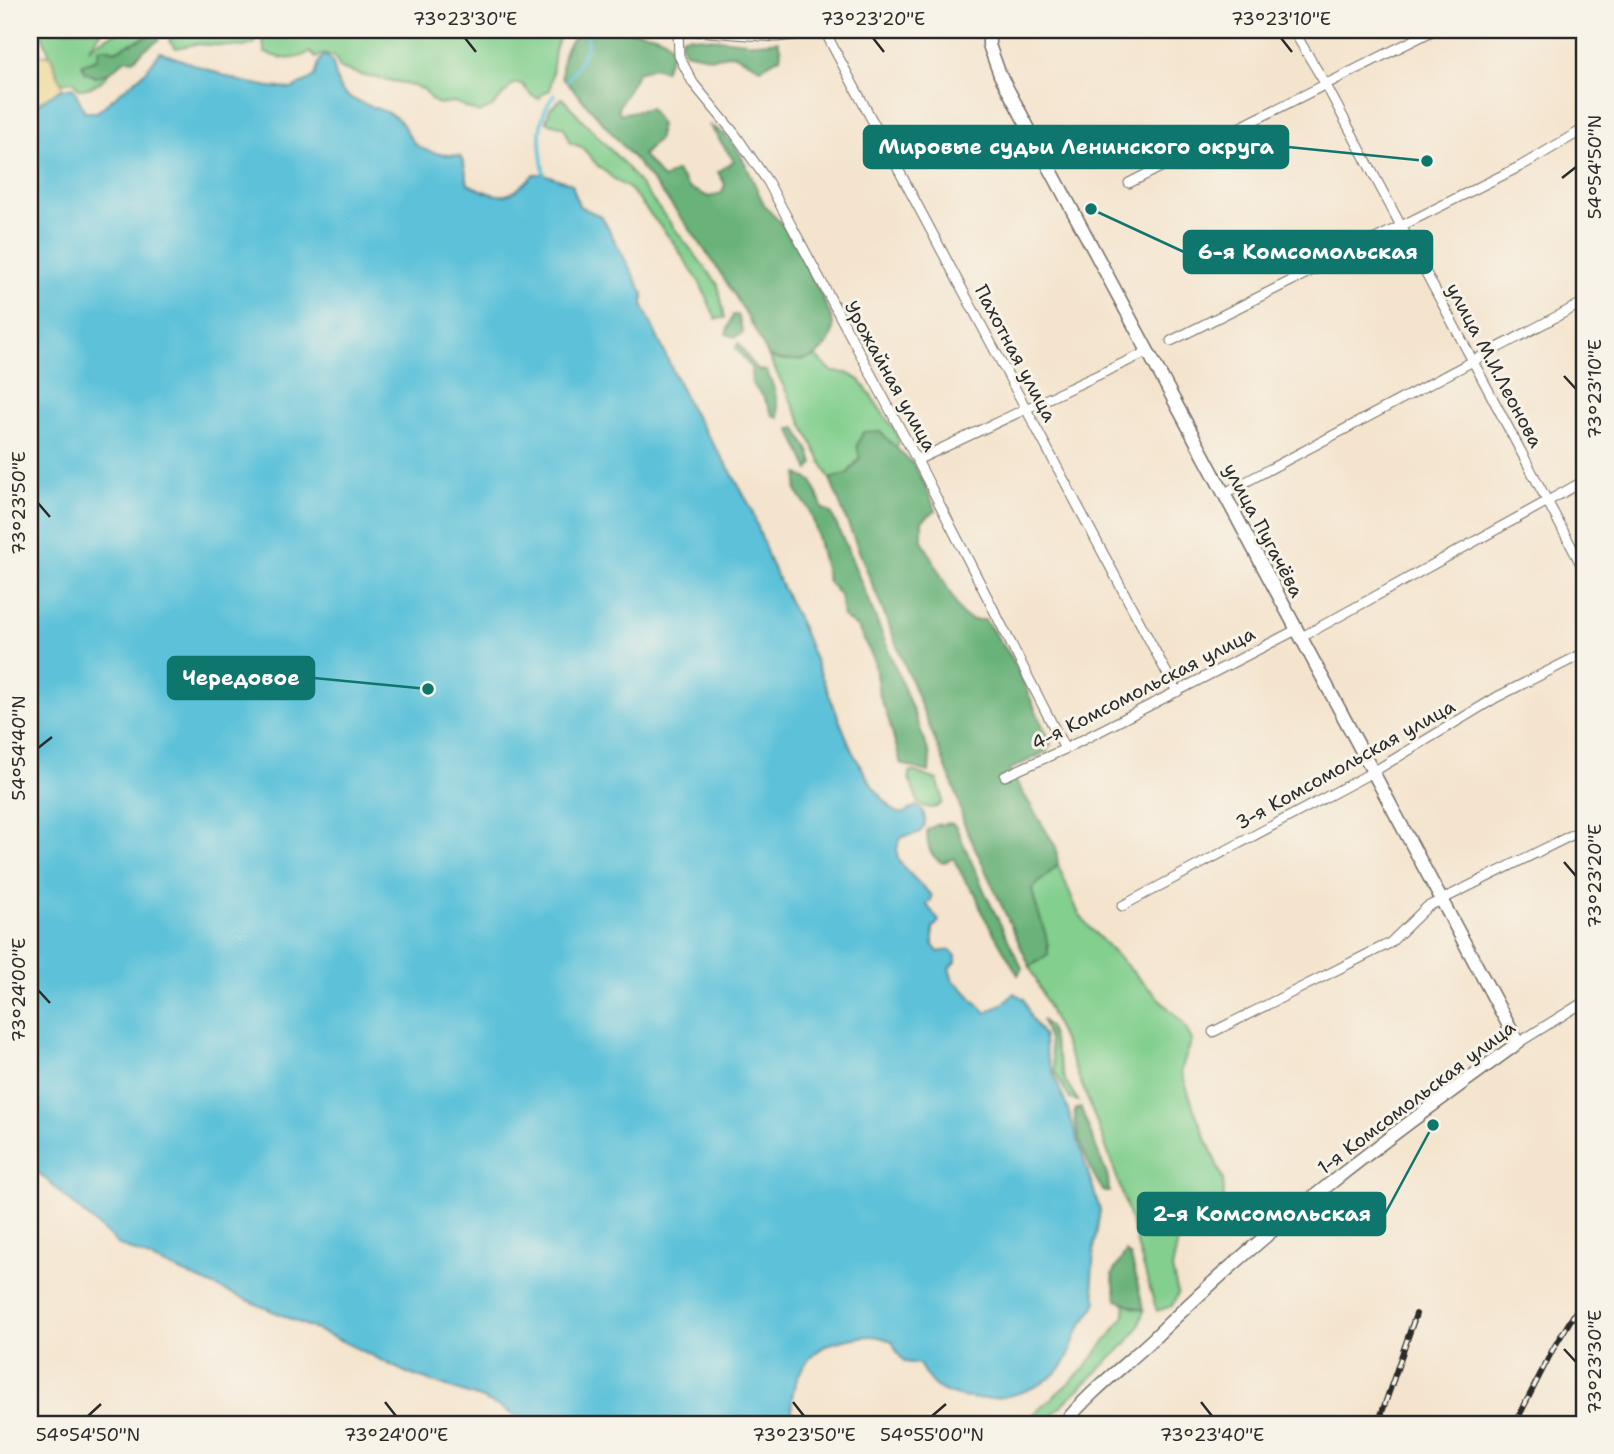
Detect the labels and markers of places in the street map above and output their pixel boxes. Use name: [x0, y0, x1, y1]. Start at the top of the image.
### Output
callout: Мировые судьи Ленинского округа: [864, 126, 1288, 168]
callout: 6-я Комсомольская: [1184, 231, 1432, 273]
callout: Чередовое: [168, 657, 314, 699]
callout: 2-я Комсомольская: [1138, 1193, 1385, 1235]

